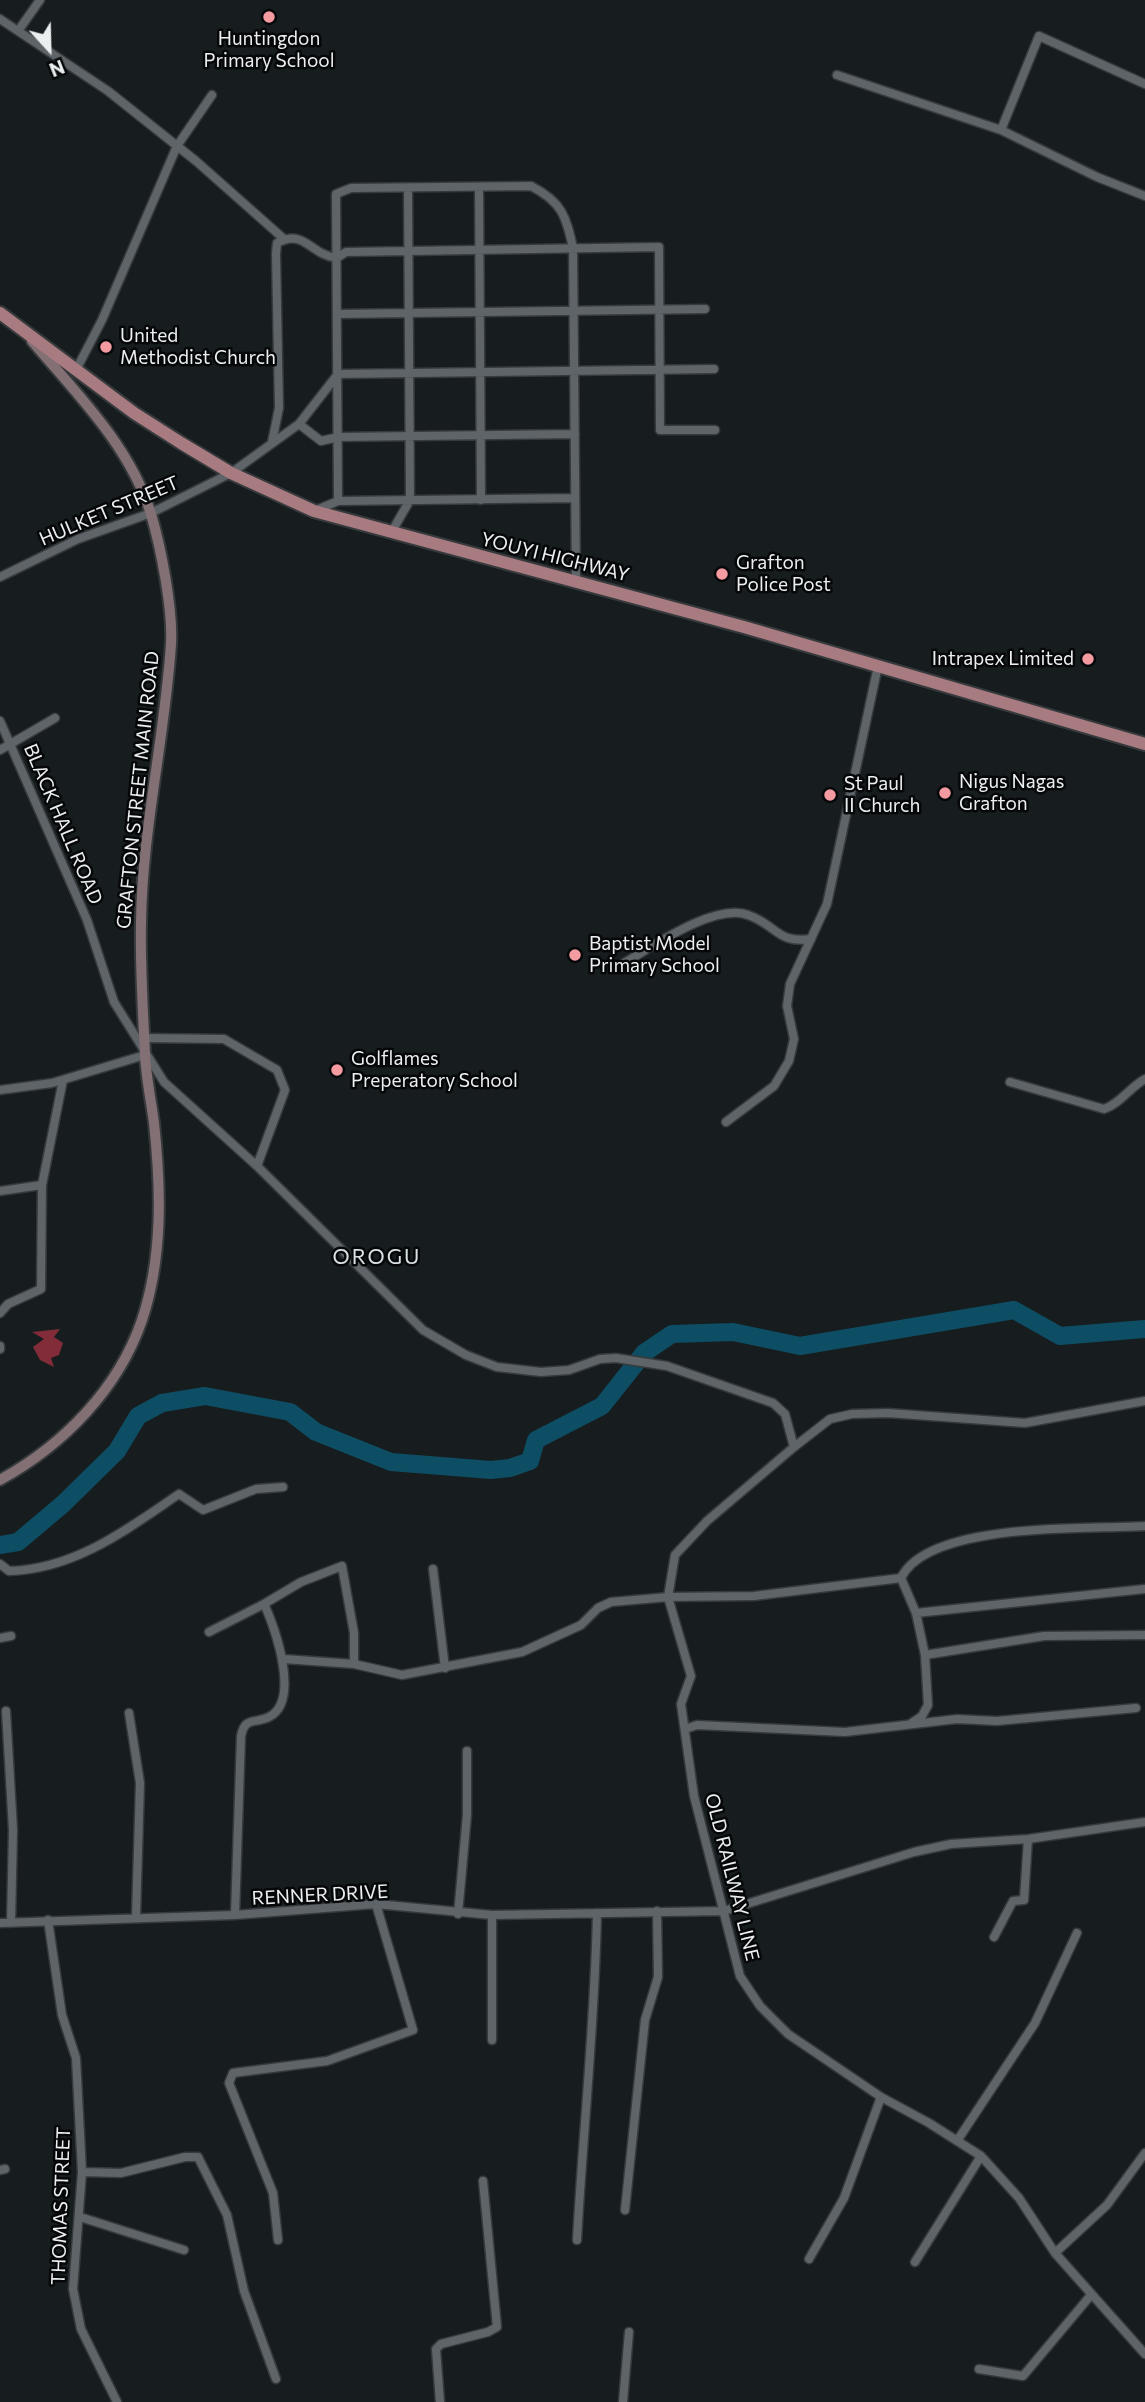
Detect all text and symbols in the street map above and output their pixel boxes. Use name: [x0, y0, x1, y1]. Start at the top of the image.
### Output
marker: Huntingdon Primary School: [261, 9, 277, 25]
north arrow: [14, 14, 84, 84]
place label: Huntingdon Primary School: [204, 28, 334, 72]
text: N: [46, 56, 68, 82]
place label: United Methodist Church: [120, 325, 276, 369]
marker: United Methodist Church: [98, 339, 114, 355]
street label: HULKET STREET: [36, 471, 182, 551]
street label: YOUYI HIGHWAY: [479, 528, 631, 586]
place label: Grafton Police Post: [736, 552, 831, 596]
marker: Grafton Police Post: [714, 566, 730, 582]
place label: Intrapex Limited: [932, 648, 1074, 670]
street label: GRAFTON STREET MAIN ROAD: [112, 650, 164, 930]
marker: Intrapex Limited: [1080, 651, 1096, 667]
street label: BLACK HALL ROAD: [19, 740, 107, 908]
place label: Nigus Nagas Grafton: [959, 771, 1064, 815]
place label: St Paul II Church: [844, 773, 920, 817]
marker: Nigus Nagas Grafton: [937, 785, 953, 801]
marker: St Paul II Church: [822, 787, 838, 803]
place label: Baptist Model Primary School: [589, 933, 720, 977]
marker: Baptist Model Primary School: [567, 947, 583, 963]
place label: Golflames Preperatory School: [351, 1048, 518, 1092]
marker: Golflames Preperatory School: [329, 1062, 345, 1078]
district label: OROGU: [333, 1244, 421, 1270]
street label: OLD RAILWAY LINE: [700, 1791, 764, 1963]
street label: RENNER DRIVE: [251, 1880, 389, 1910]
street label: THOMAS STREET: [47, 2127, 75, 2285]

